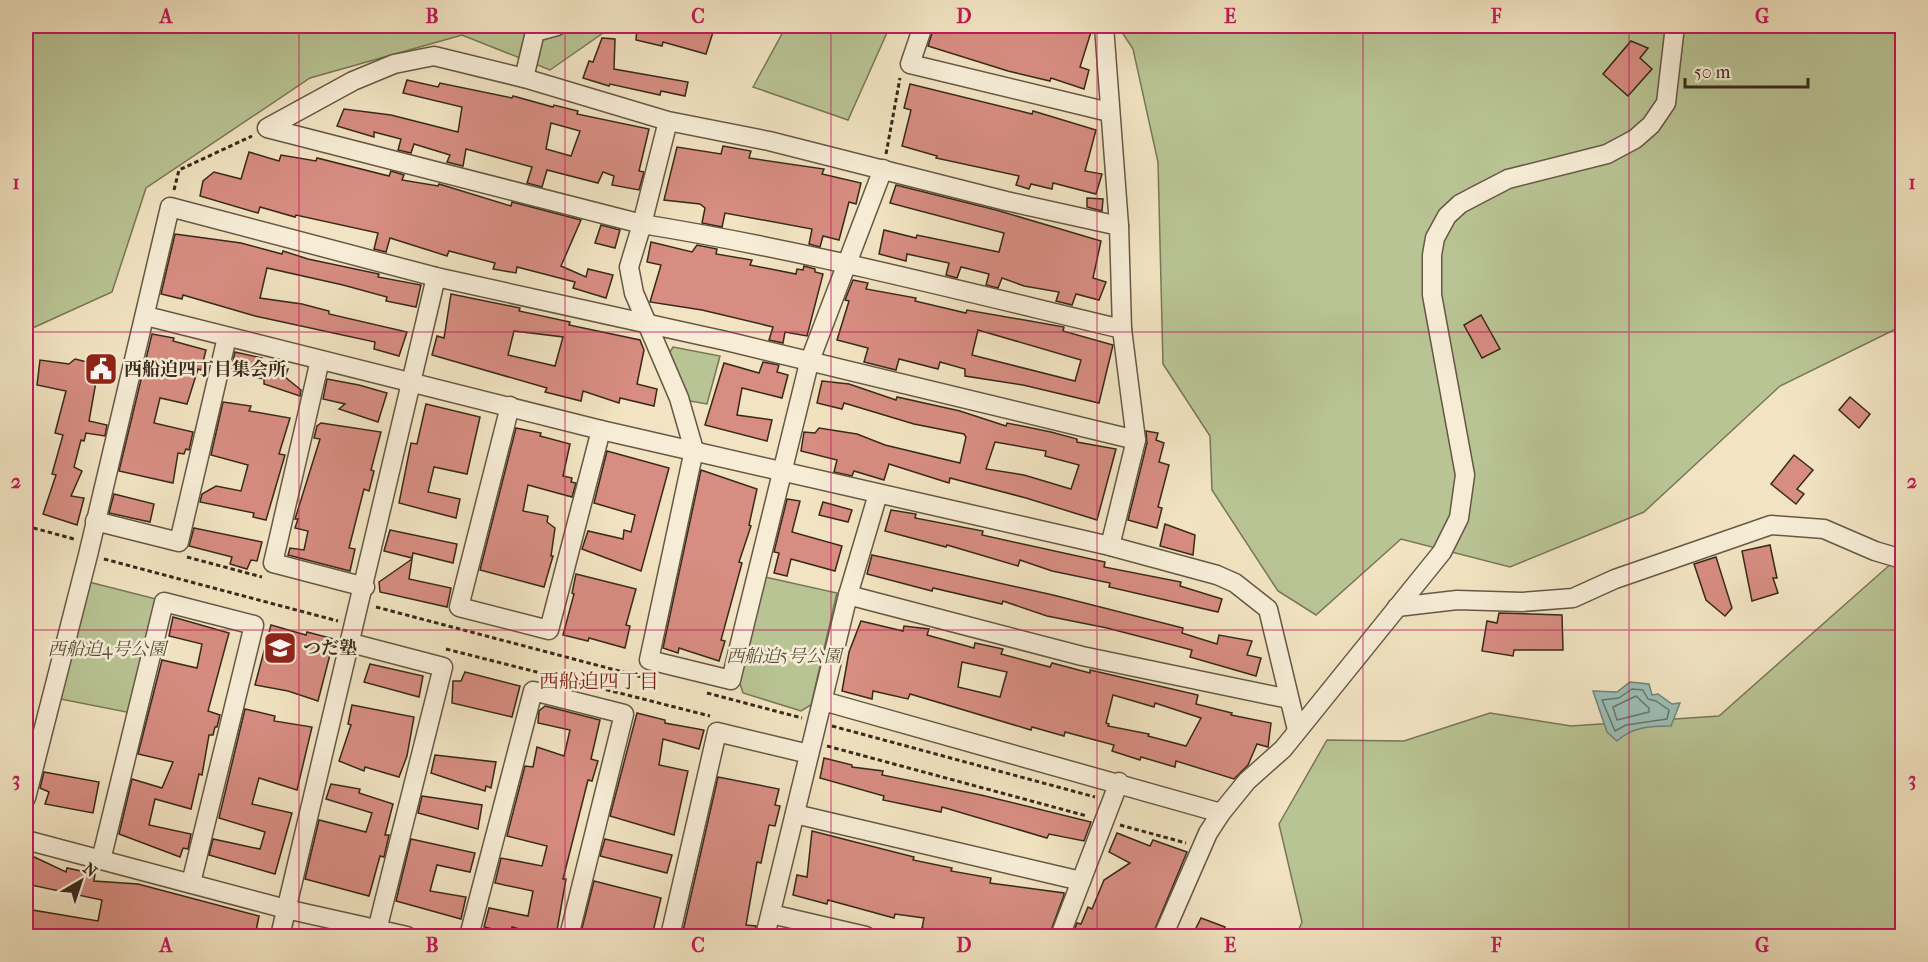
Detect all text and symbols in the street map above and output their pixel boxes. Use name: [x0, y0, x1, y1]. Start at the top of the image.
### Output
text: A: [158, 5, 174, 28]
text: B: [425, 5, 439, 28]
text: C: [691, 5, 705, 28]
text: D: [956, 5, 972, 28]
text: E: [1224, 5, 1236, 28]
text: F: [1490, 5, 1502, 28]
text: G: [1755, 5, 1769, 28]
scale bar: [1685, 51, 1808, 89]
text: 50 m: [1694, 62, 1731, 83]
text: 1: [12, 171, 20, 194]
text: 1: [1908, 171, 1916, 194]
public building icon: 西船迫四丁目集会所: [83, 351, 119, 387]
place label: 西船迫四丁目集会所: [124, 359, 286, 380]
text: 2: [11, 470, 21, 493]
text: 2: [1907, 470, 1917, 493]
school or university icon: つだ塾: [262, 630, 298, 666]
place label: つだ塾: [303, 638, 357, 659]
park label: 西船迫4号公園: [48, 639, 169, 660]
park label: 西船迫5号公園: [726, 646, 845, 667]
district label: 西船迫四丁目: [539, 670, 659, 693]
text: 3: [12, 768, 20, 791]
text: 3: [1908, 768, 1916, 791]
north arrow: [51, 851, 111, 911]
text: N: [79, 859, 101, 881]
text: A: [158, 934, 174, 957]
text: B: [425, 934, 439, 957]
text: C: [691, 934, 705, 957]
text: D: [956, 934, 972, 957]
text: E: [1224, 934, 1236, 957]
text: F: [1490, 934, 1502, 957]
text: G: [1755, 934, 1769, 957]

